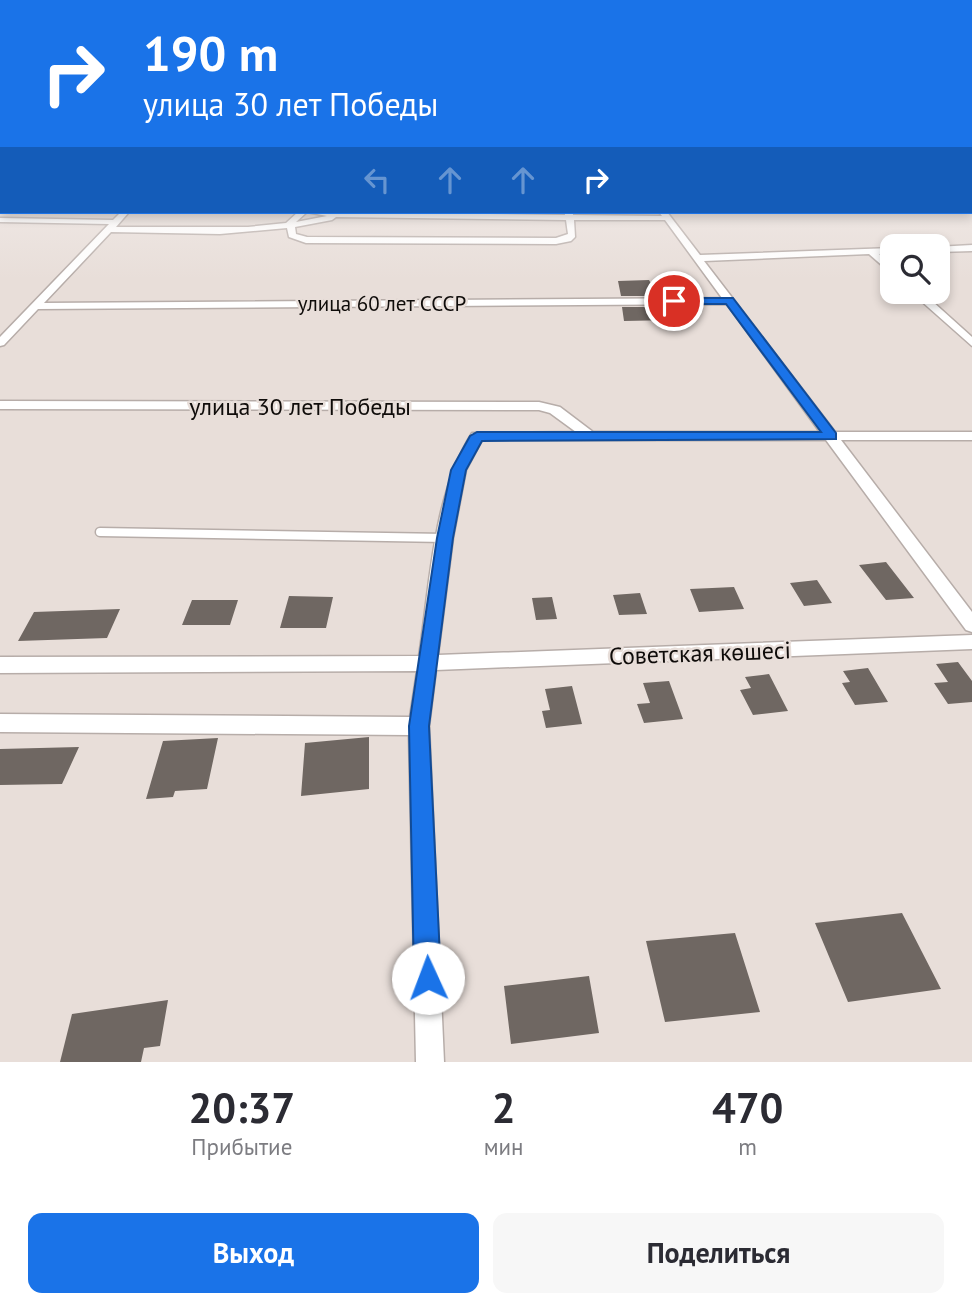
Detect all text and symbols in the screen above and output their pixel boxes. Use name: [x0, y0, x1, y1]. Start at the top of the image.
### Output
text: 190 m: [143, 21, 278, 85]
icon: right: [28, 28, 119, 119]
text: улица 30 лет Победы: [143, 83, 438, 125]
icon: left: [358, 161, 396, 199]
icon: ahead: [431, 161, 469, 199]
icon: ahead: [504, 161, 542, 199]
icon: right: [577, 161, 615, 199]
map controls: [880, 234, 950, 304]
button: search: [880, 234, 950, 304]
pin: [644, 271, 704, 331]
icon: arrive: [655, 282, 693, 320]
street label: улица 60 лет СССР: [298, 290, 466, 317]
street label: улица 30 лет Победы: [189, 391, 411, 422]
street label: Советская көшесі: [609, 634, 791, 672]
position arrow: [391, 941, 465, 1015]
text: 20:37: [189, 1080, 295, 1135]
text: 2: [492, 1080, 515, 1135]
text: 470: [712, 1080, 783, 1135]
text: Прибытие: [191, 1132, 292, 1161]
text: мин: [484, 1132, 523, 1161]
text: m: [738, 1132, 757, 1161]
button: Выход: [28, 1213, 479, 1293]
button: Поделиться: [493, 1213, 944, 1293]

